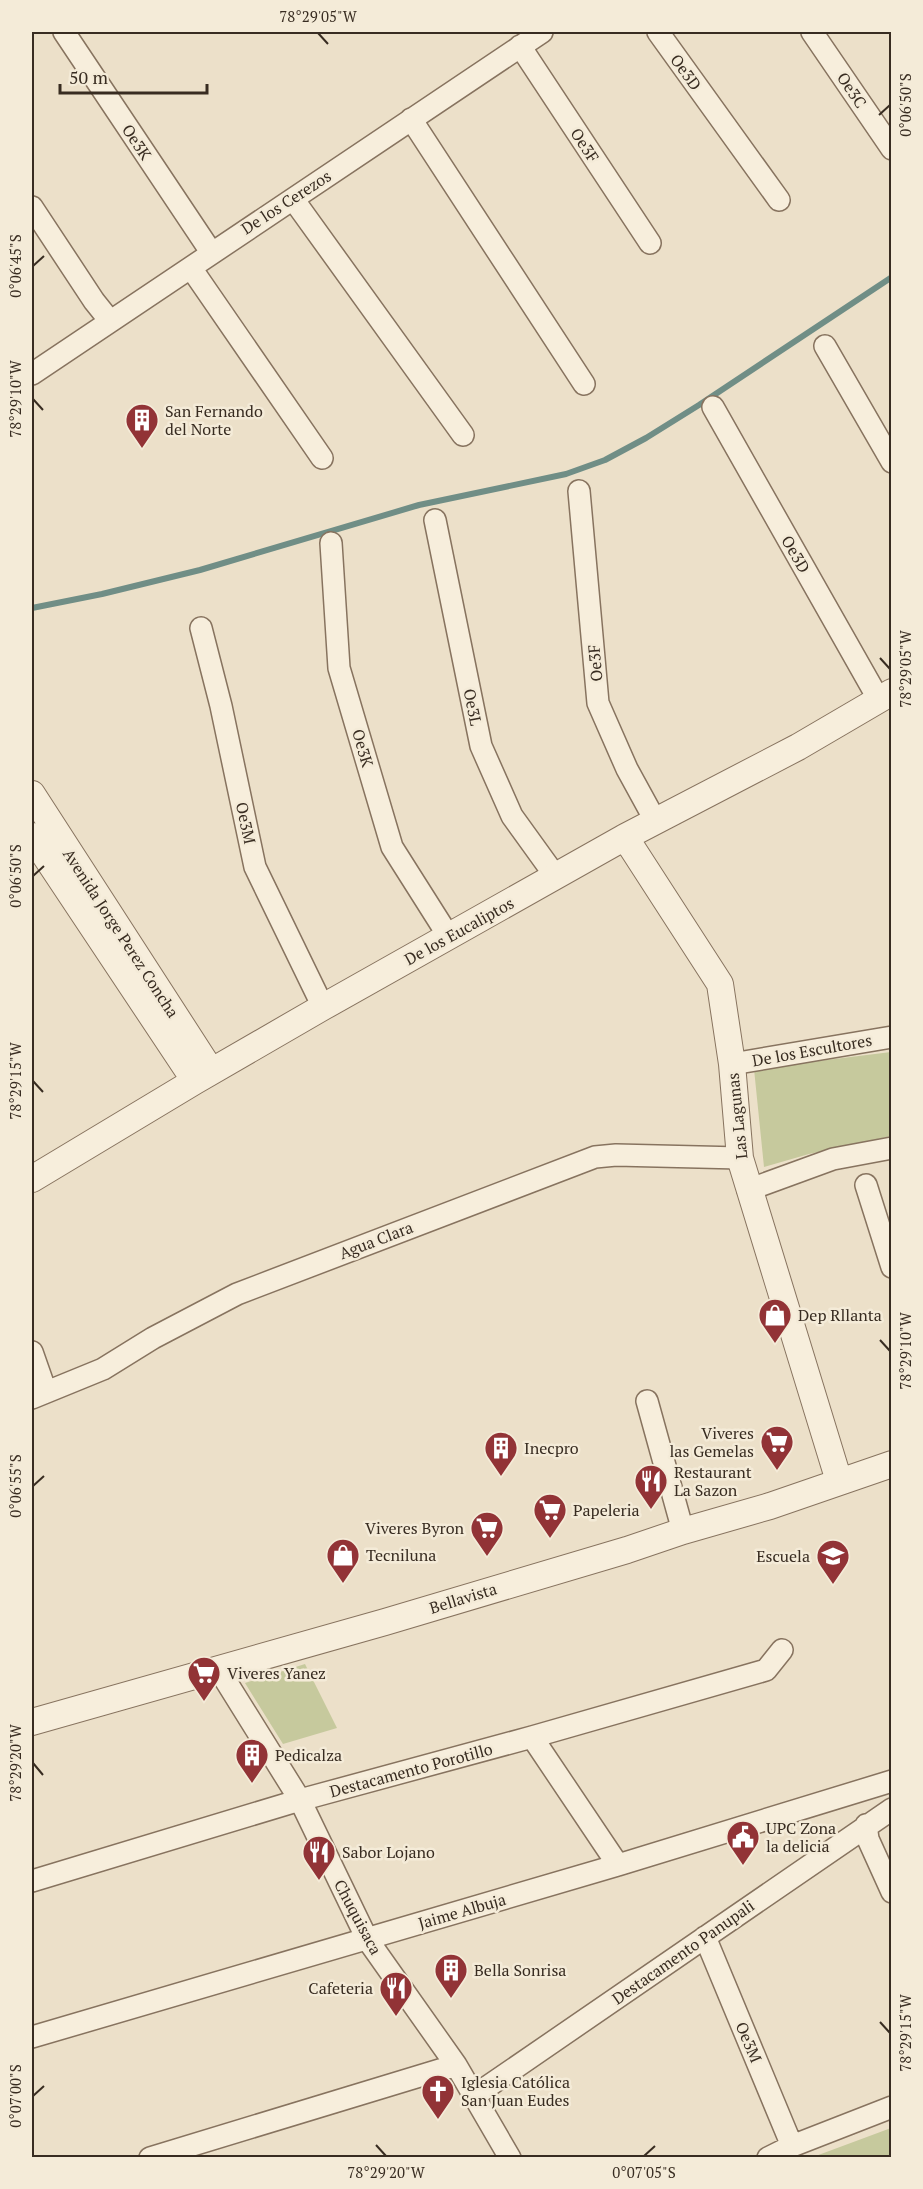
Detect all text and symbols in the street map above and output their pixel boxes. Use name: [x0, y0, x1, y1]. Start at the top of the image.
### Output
text: 78°29'05"W: [279, 6, 358, 26]
street label: Oe3D: [665, 49, 707, 95]
scale bar: [60, 57, 207, 95]
text: 50 m: [69, 65, 109, 89]
street label: Oe3C: [832, 68, 872, 112]
text: 0°06'50"S: [895, 73, 915, 137]
street label: Oe3K: [117, 120, 157, 165]
street label: Oe3F: [566, 123, 604, 167]
street label: De los Cerezos: [237, 165, 335, 239]
text: 0°06'45"S: [5, 234, 25, 298]
text: 78°29'10"W: [5, 359, 25, 438]
place label: San Fernando del Norte: [165, 400, 263, 440]
building icon: San Fernando del Norte: [124, 402, 160, 449]
street label: Oe3D: [777, 531, 815, 577]
text: 78°29'05"W: [895, 629, 915, 708]
street label: Oe3F: [582, 644, 608, 682]
street label: Oe3L: [459, 687, 487, 728]
street label: Oe3K: [347, 726, 379, 770]
street label: Oe3M: [231, 800, 261, 846]
text: 0°06'50"S: [5, 844, 25, 908]
street label: Avenida Jorge Perez Concha: [58, 844, 184, 1022]
street label: De los Eucaliptos: [400, 892, 518, 970]
street label: De los Escultores: [750, 1029, 874, 1071]
text: 78°29'15"W: [5, 1041, 25, 1120]
street label: Las Lagunas: [722, 1072, 752, 1160]
street label: Agua Clara: [336, 1216, 416, 1264]
shop icon: Dep Rllanta: [757, 1297, 793, 1344]
place label: Dep Rllanta: [798, 1304, 882, 1326]
text: 78°29'10"W: [895, 1311, 915, 1390]
place label: Viveres las Gemelas: [670, 1422, 754, 1462]
supermarket icon: Viveres las Gemelas: [759, 1424, 795, 1471]
building icon: Inecpro: [483, 1430, 519, 1477]
place label: Inecpro: [524, 1437, 579, 1459]
text: 0°06'55"S: [5, 1454, 25, 1518]
place label: Restaurant La Sazon: [674, 1461, 752, 1501]
restaurant icon: Restaurant La Sazon: [633, 1463, 669, 1510]
supermarket icon: Papeleria: [532, 1492, 568, 1539]
place label: Papeleria: [573, 1499, 640, 1521]
supermarket icon: Viveres Byron: [469, 1510, 505, 1557]
place label: Viveres Byron: [365, 1517, 464, 1539]
shop icon: Tecniluna: [325, 1537, 361, 1584]
school or university icon: Escuela: [815, 1538, 851, 1585]
place label: Tecniluna: [366, 1544, 436, 1566]
place label: Escuela: [756, 1545, 810, 1567]
street label: Bellavista: [427, 1577, 499, 1619]
supermarket icon: Viveres Yanez: [186, 1655, 222, 1702]
place label: Viveres Yanez: [227, 1662, 326, 1684]
text: 78°29'20"W: [5, 1723, 25, 1802]
building icon: Pedicalza: [234, 1737, 270, 1784]
street label: Destacamento Porotillo: [327, 1738, 495, 1802]
place label: Pedicalza: [275, 1744, 342, 1766]
place label: UPC Zona la delicia: [766, 1817, 836, 1857]
public building icon: UPC Zona la delicia: [725, 1819, 761, 1866]
restaurant icon: Sabor Lojano: [301, 1834, 337, 1881]
place label: Sabor Lojano: [342, 1841, 435, 1863]
street label: Chuquisaca: [329, 1876, 387, 1958]
street label: Jaime Albuja: [416, 1888, 508, 1934]
street label: Destacamento Panupali: [607, 1894, 759, 2009]
building icon: Bella Sonrisa: [433, 1952, 469, 1999]
place label: Bella Sonrisa: [474, 1959, 566, 1981]
restaurant icon: Cafeteria: [378, 1970, 414, 2017]
place label: Cafeteria: [308, 1977, 373, 1999]
text: 78°29'15"W: [895, 1993, 915, 2072]
street label: Oe3M: [731, 2018, 767, 2066]
text: 0°07'00"S: [5, 2064, 25, 2128]
place label: Iglesia Católica San Juan Eudes: [461, 2071, 570, 2111]
church icon: Iglesia Católica San Juan Eudes: [420, 2073, 456, 2120]
text: 78°29'20"W: [347, 2162, 426, 2182]
text: 0°07'05"S: [612, 2162, 676, 2182]

